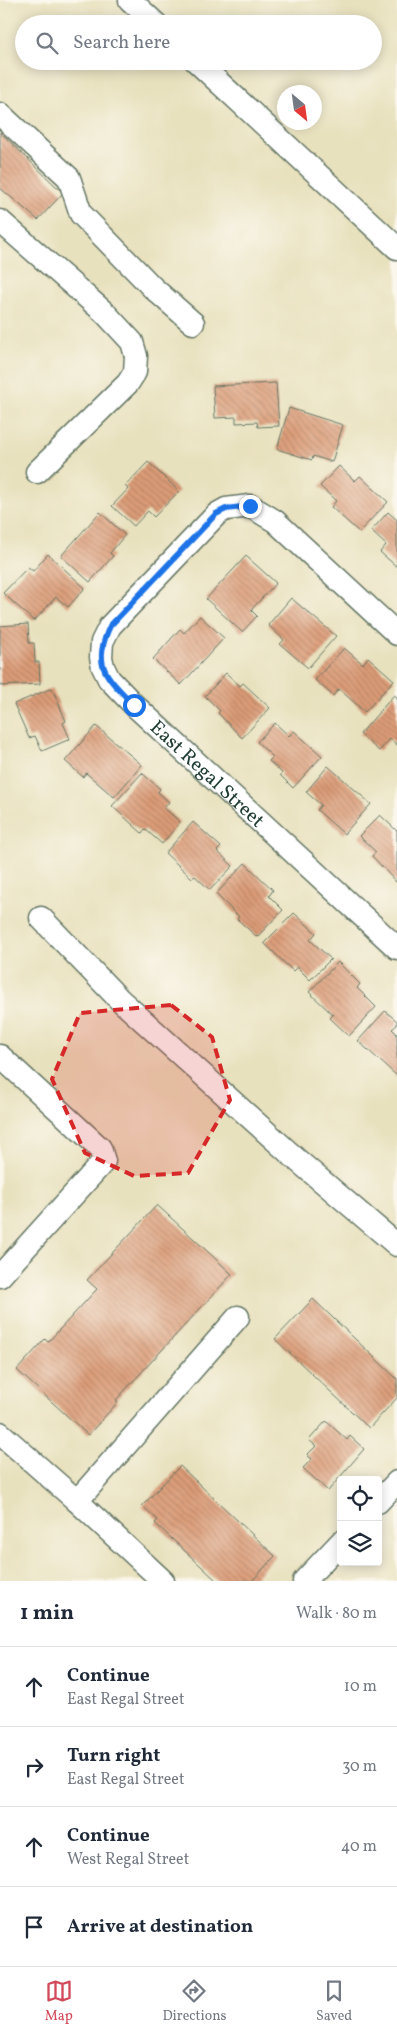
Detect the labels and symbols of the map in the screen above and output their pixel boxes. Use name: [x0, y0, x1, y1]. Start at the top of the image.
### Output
north arrow: [277, 85, 322, 130]
route end: [239, 495, 262, 518]
route start: [123, 694, 146, 717]
street label: East Regal Street: [143, 715, 270, 835]

